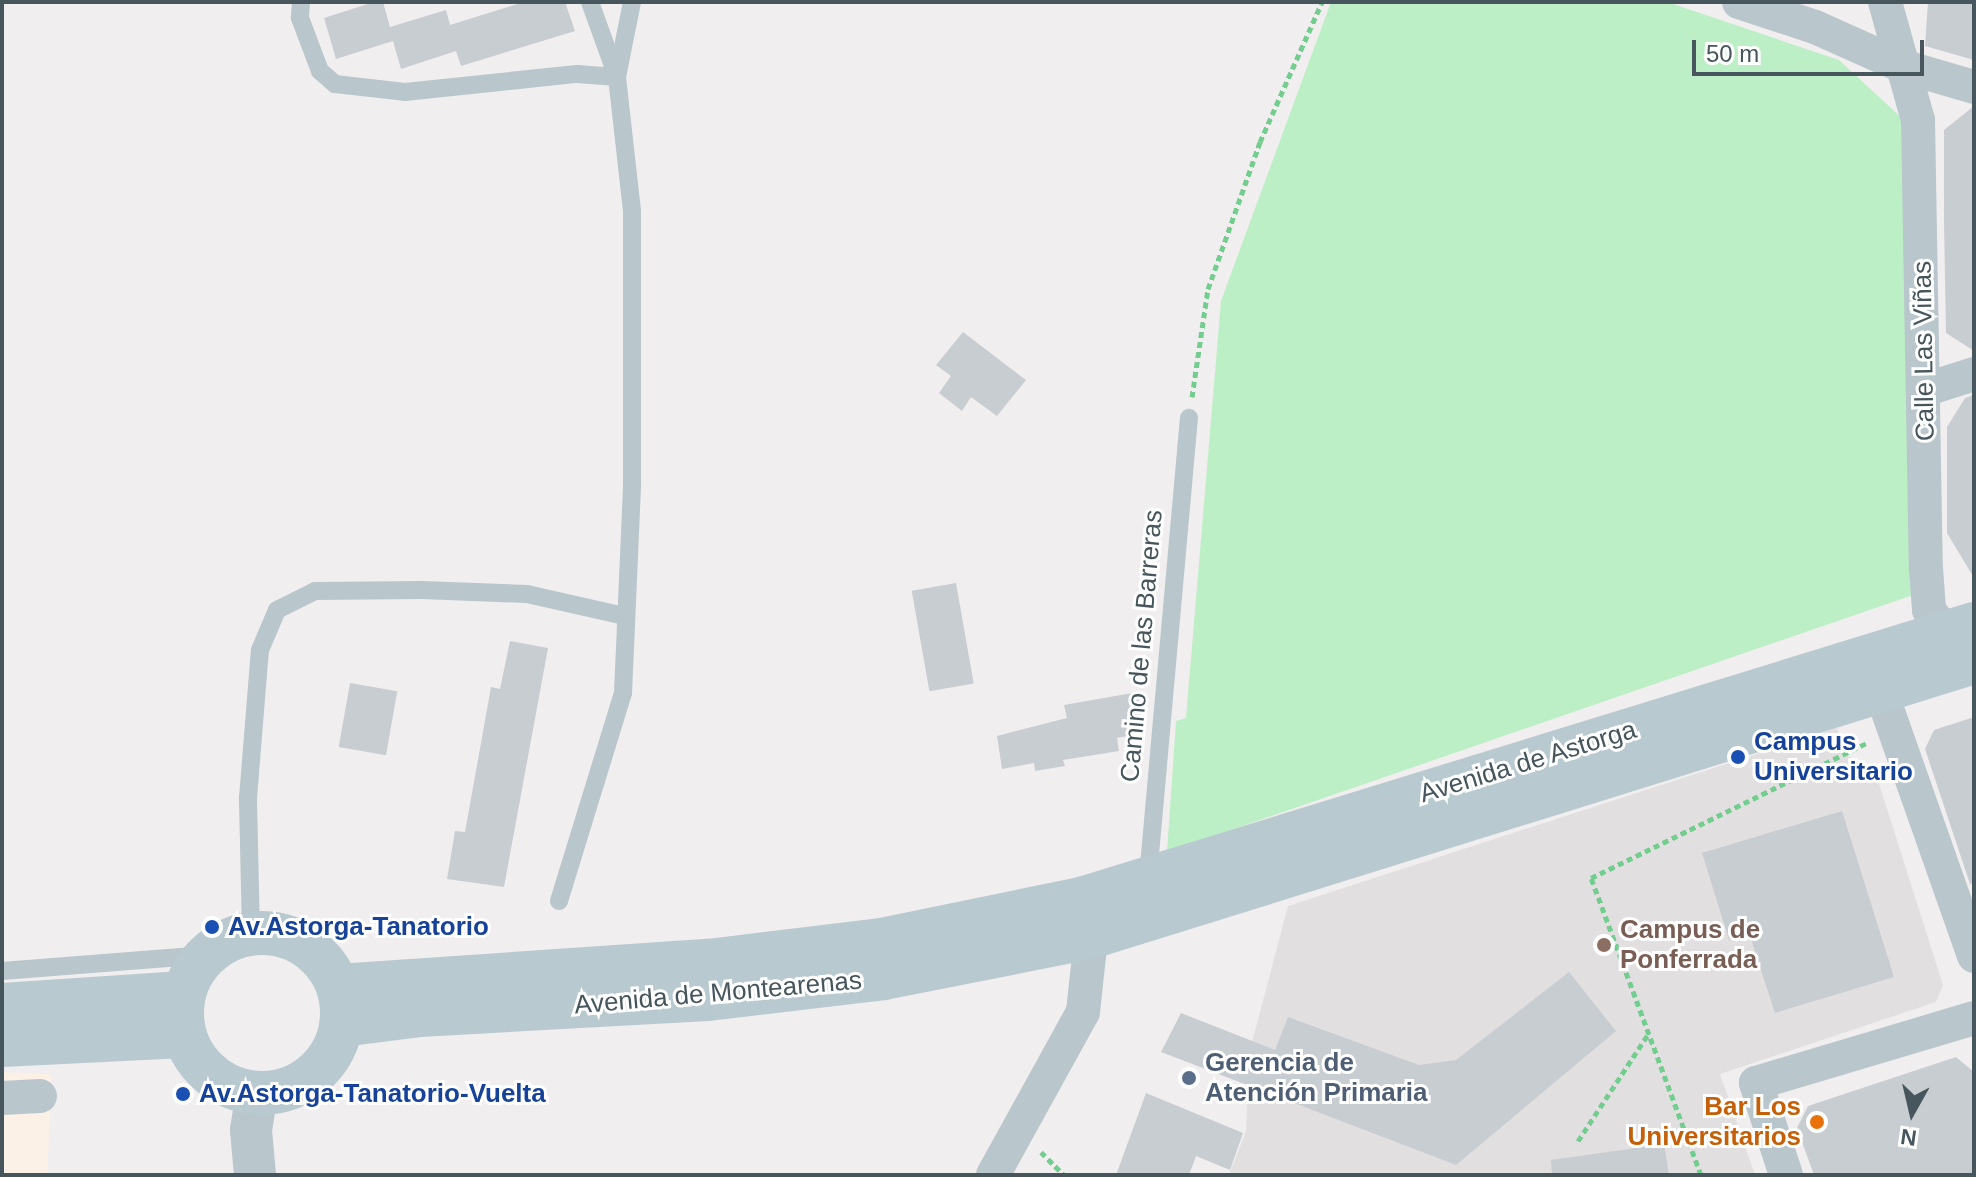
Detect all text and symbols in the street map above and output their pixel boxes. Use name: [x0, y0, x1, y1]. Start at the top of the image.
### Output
scale bar: [1696, 24, 1928, 74]
text: 50 m: [1706, 40, 1759, 67]
street label: Calle Las Viñas: [1907, 261, 1941, 441]
street label: Camino de las Barreras: [1115, 509, 1169, 783]
street label: Avenida de Astorga: [1415, 714, 1641, 810]
place label: Campus Universitario: [1754, 726, 1913, 788]
marker: Campus Universitario: [1729, 748, 1747, 766]
place label: Av.Astorga-Tanatorio: [228, 911, 489, 943]
place label: Campus de Ponferrada: [1620, 914, 1760, 976]
marker: Av.Astorga-Tanatorio: [203, 918, 221, 936]
marker: Campus de Ponferrada: [1595, 936, 1613, 954]
street label: Avenida de Montearenas: [573, 965, 863, 1021]
place label: Gerencia de Atención Primaria: [1205, 1047, 1428, 1108]
marker: Gerencia de Atención Primaria: [1180, 1069, 1198, 1087]
north arrow: [1872, 1073, 1952, 1153]
place label: Av.Astorga-Tanatorio-Vuelta: [199, 1078, 546, 1110]
marker: Av.Astorga-Tanatorio-Vuelta: [174, 1085, 192, 1103]
place label: Bar Los Universitarios: [1628, 1091, 1801, 1152]
marker: Bar Los Universitarios: [1808, 1113, 1826, 1131]
text: N: [1899, 1124, 1918, 1151]

